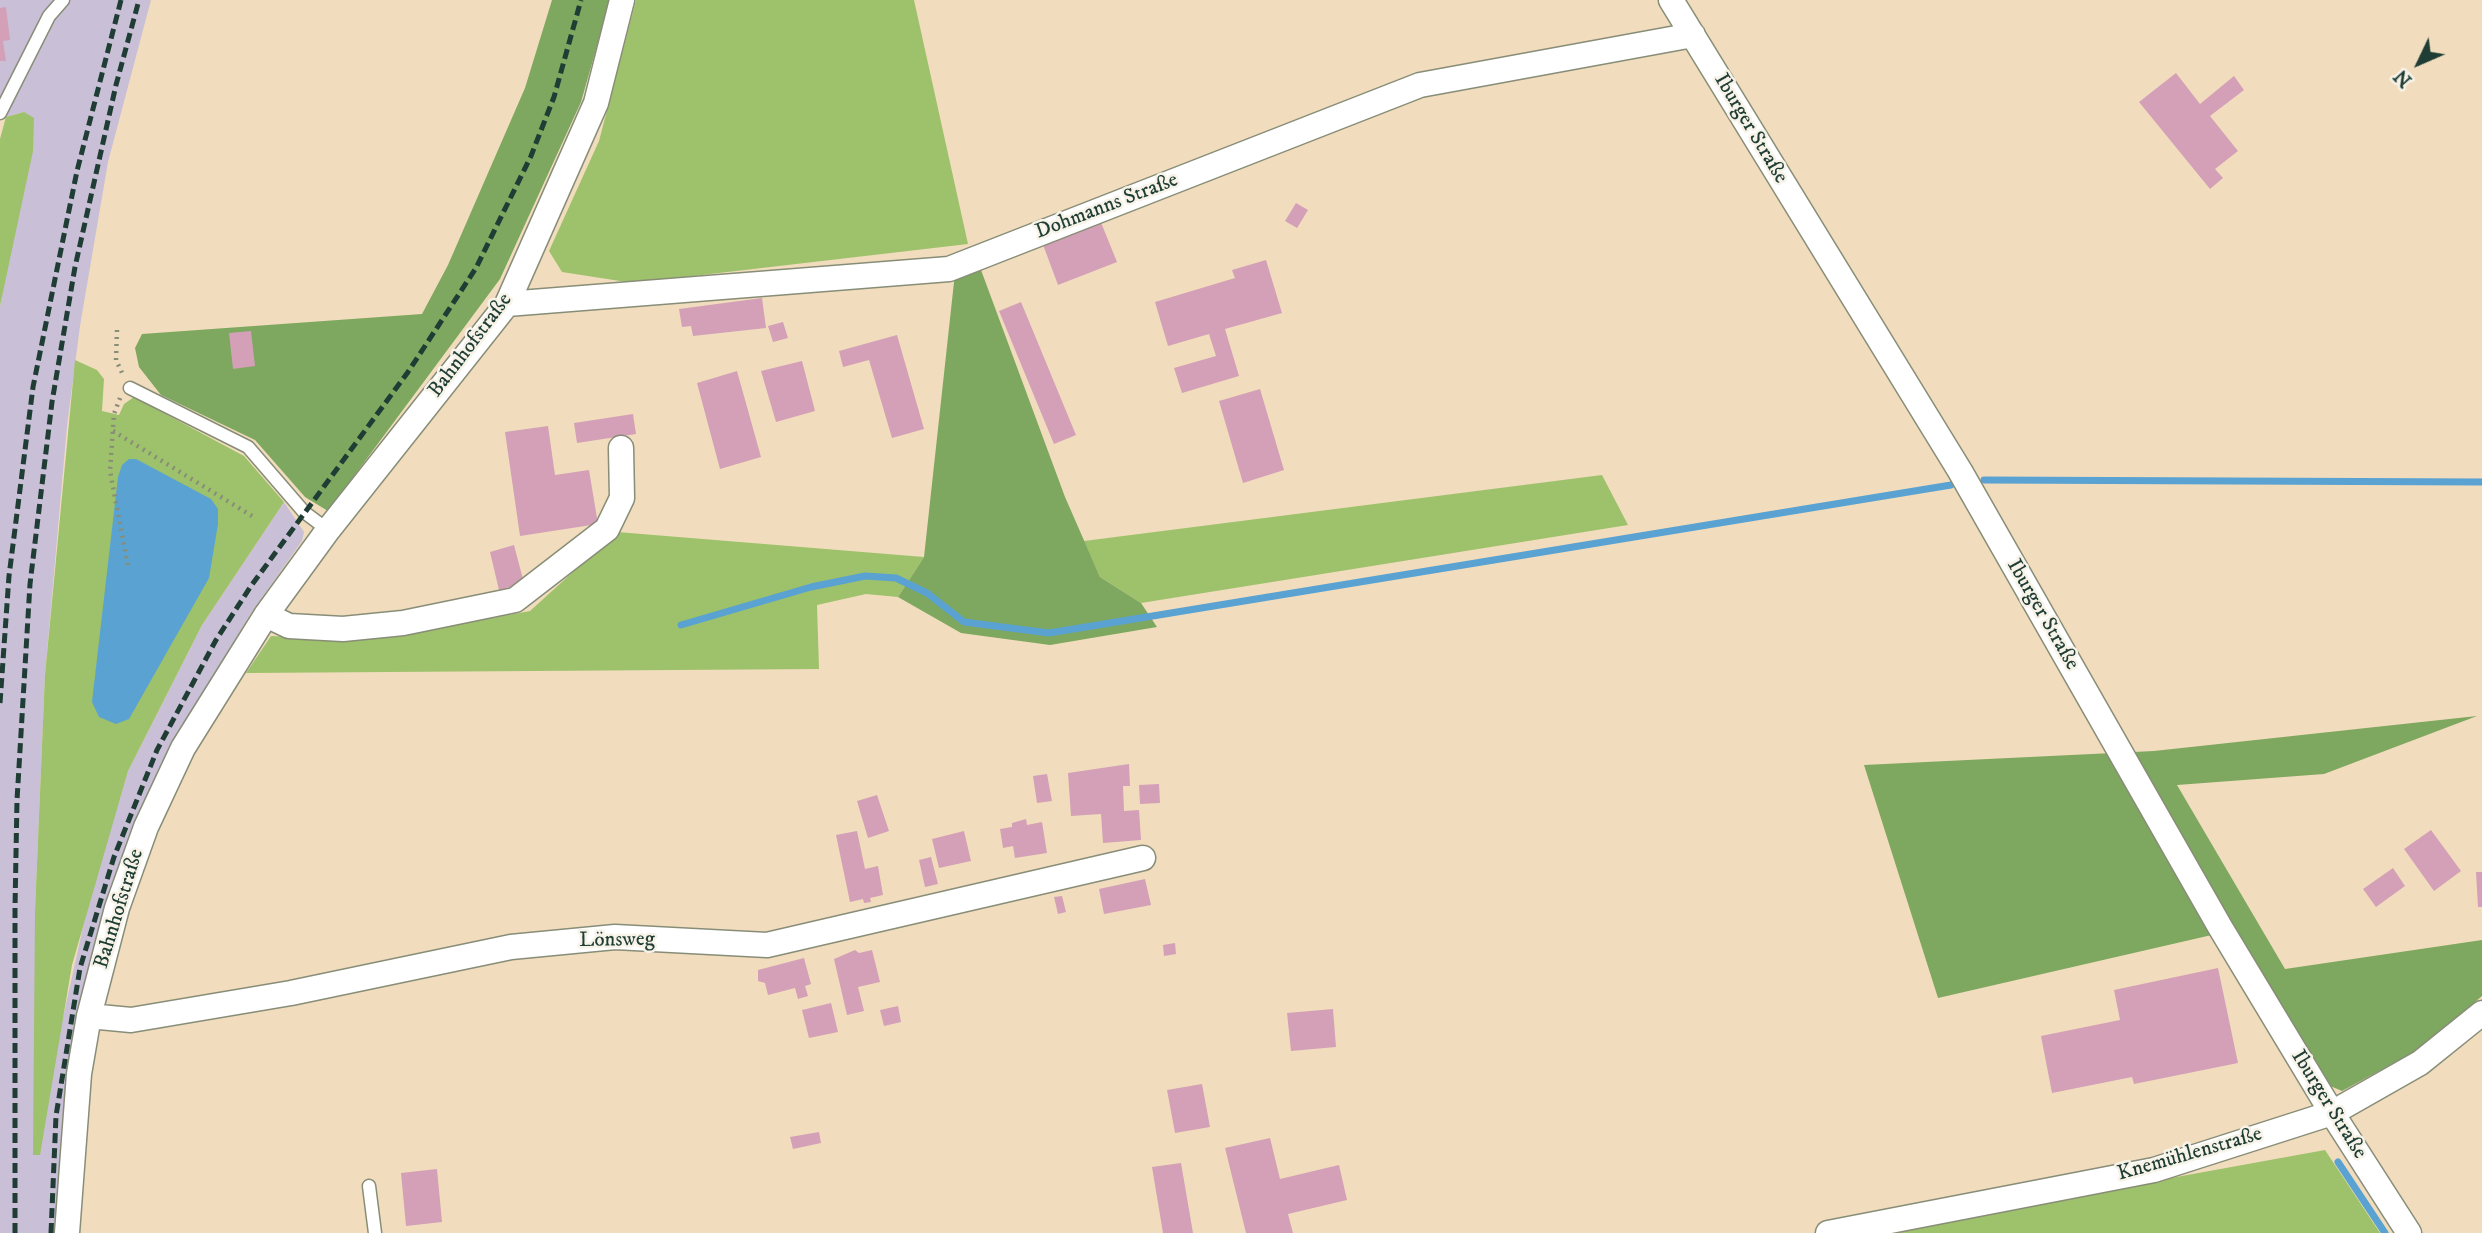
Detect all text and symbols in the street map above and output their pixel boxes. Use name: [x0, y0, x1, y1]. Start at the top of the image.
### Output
north arrow: [2384, 28, 2454, 98]
text: N: [2390, 64, 2417, 92]
street label: Iburger Straße: [1707, 70, 1793, 188]
street label: Dohmanns Straße: [1032, 168, 1182, 246]
street label: Bahnhofstraße: [424, 289, 518, 403]
street label: Iburger Straße: [2000, 555, 2084, 675]
street label: Bahnhofstraße: [90, 846, 150, 972]
street label: Lönsweg: [579, 928, 655, 954]
street label: Iburger Straße: [2285, 1046, 2371, 1164]
street label: Knemühlenstraße: [2115, 1122, 2265, 1188]

